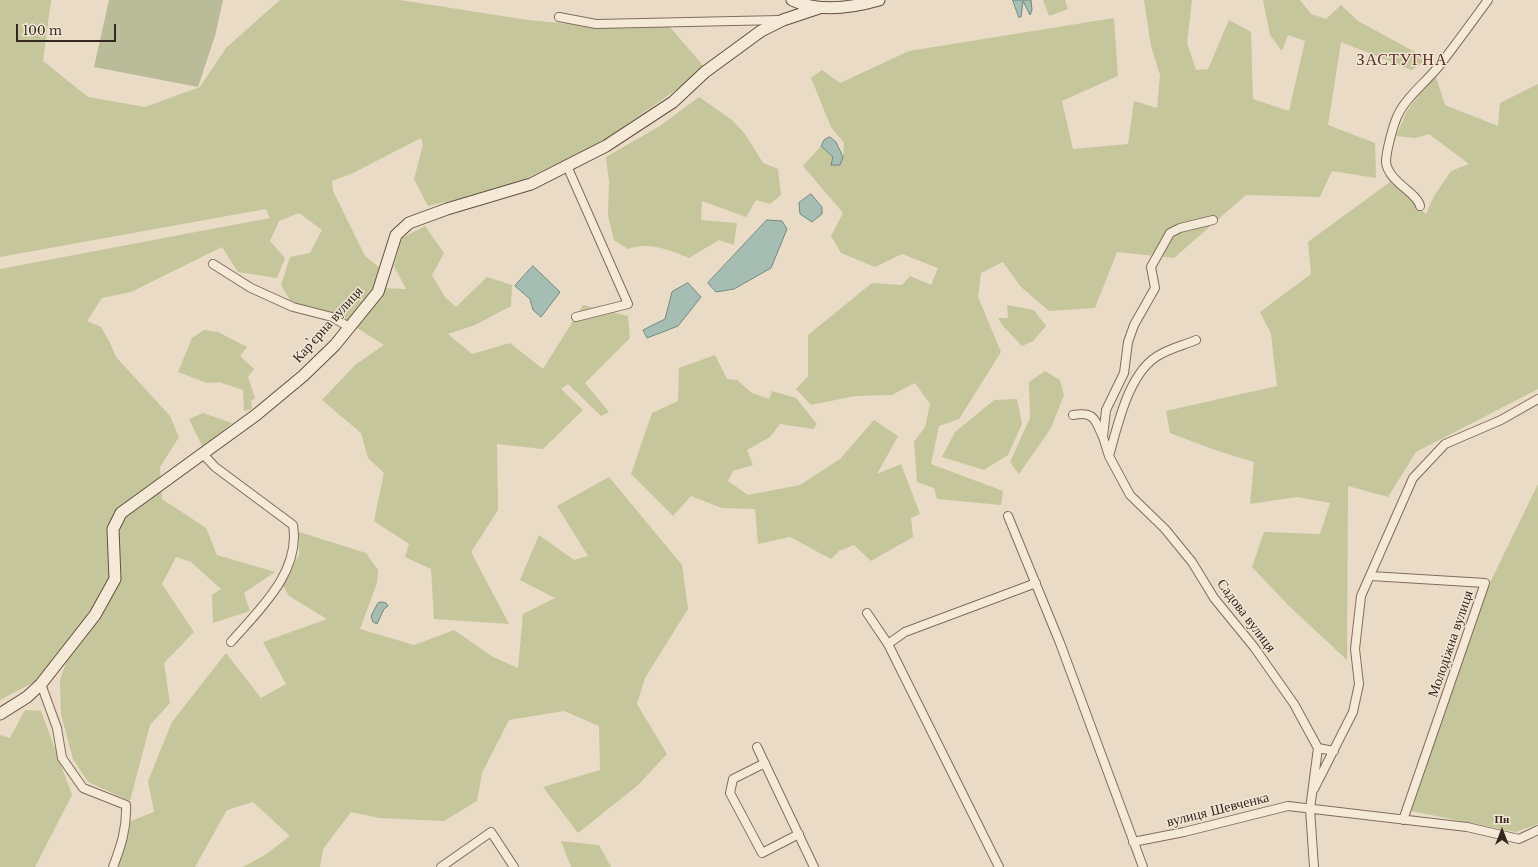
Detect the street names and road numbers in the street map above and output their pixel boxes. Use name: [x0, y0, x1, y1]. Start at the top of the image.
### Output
street label: Карʼєрна вулиця: [289, 283, 367, 367]
street label: Садова вулиця: [1213, 576, 1279, 656]
street label: Молодіжна вулиця: [1425, 588, 1477, 700]
street label: вулиця Шевченка: [1165, 789, 1271, 831]

